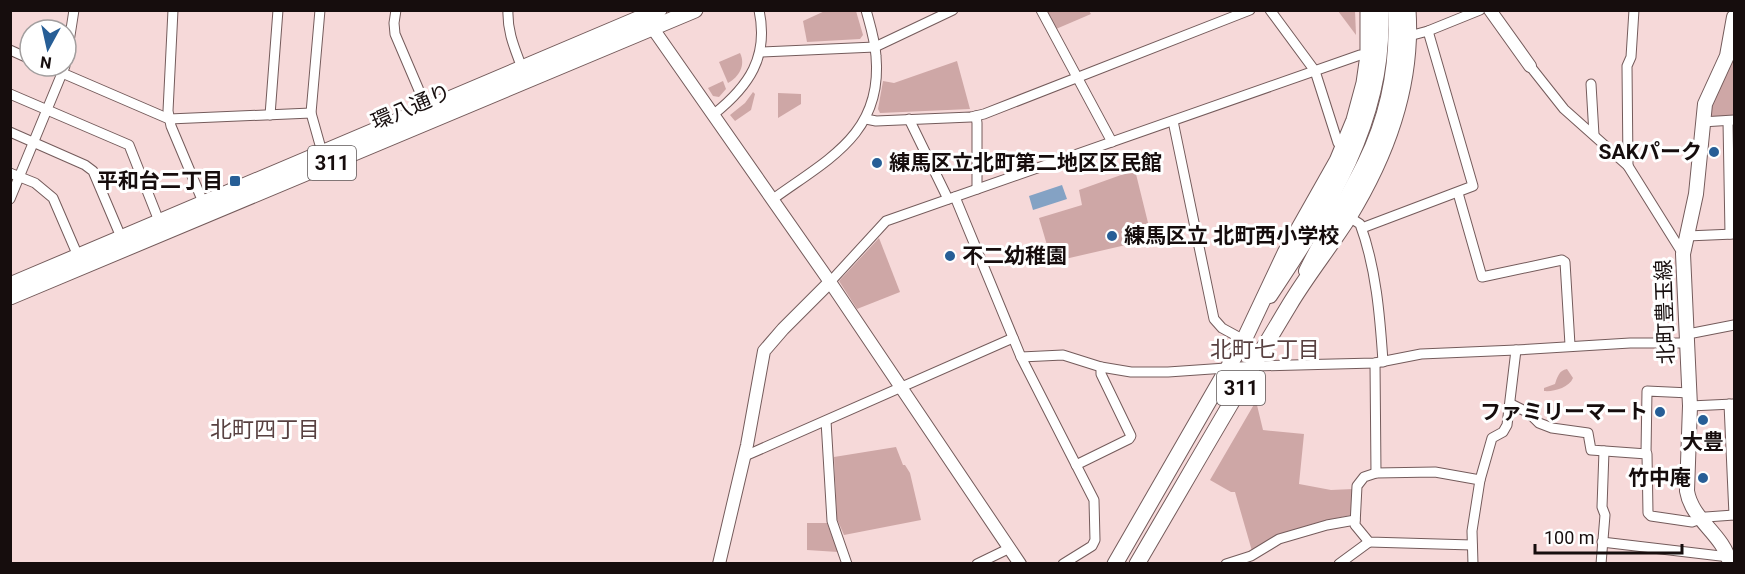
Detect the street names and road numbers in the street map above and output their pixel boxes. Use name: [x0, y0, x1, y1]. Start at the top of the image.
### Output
street label: 環八通り: [368, 80, 454, 134]
road number: 311: [308, 146, 356, 180]
street label: 北町豊玉線: [1651, 259, 1679, 365]
road number: 311: [1217, 371, 1265, 405]

